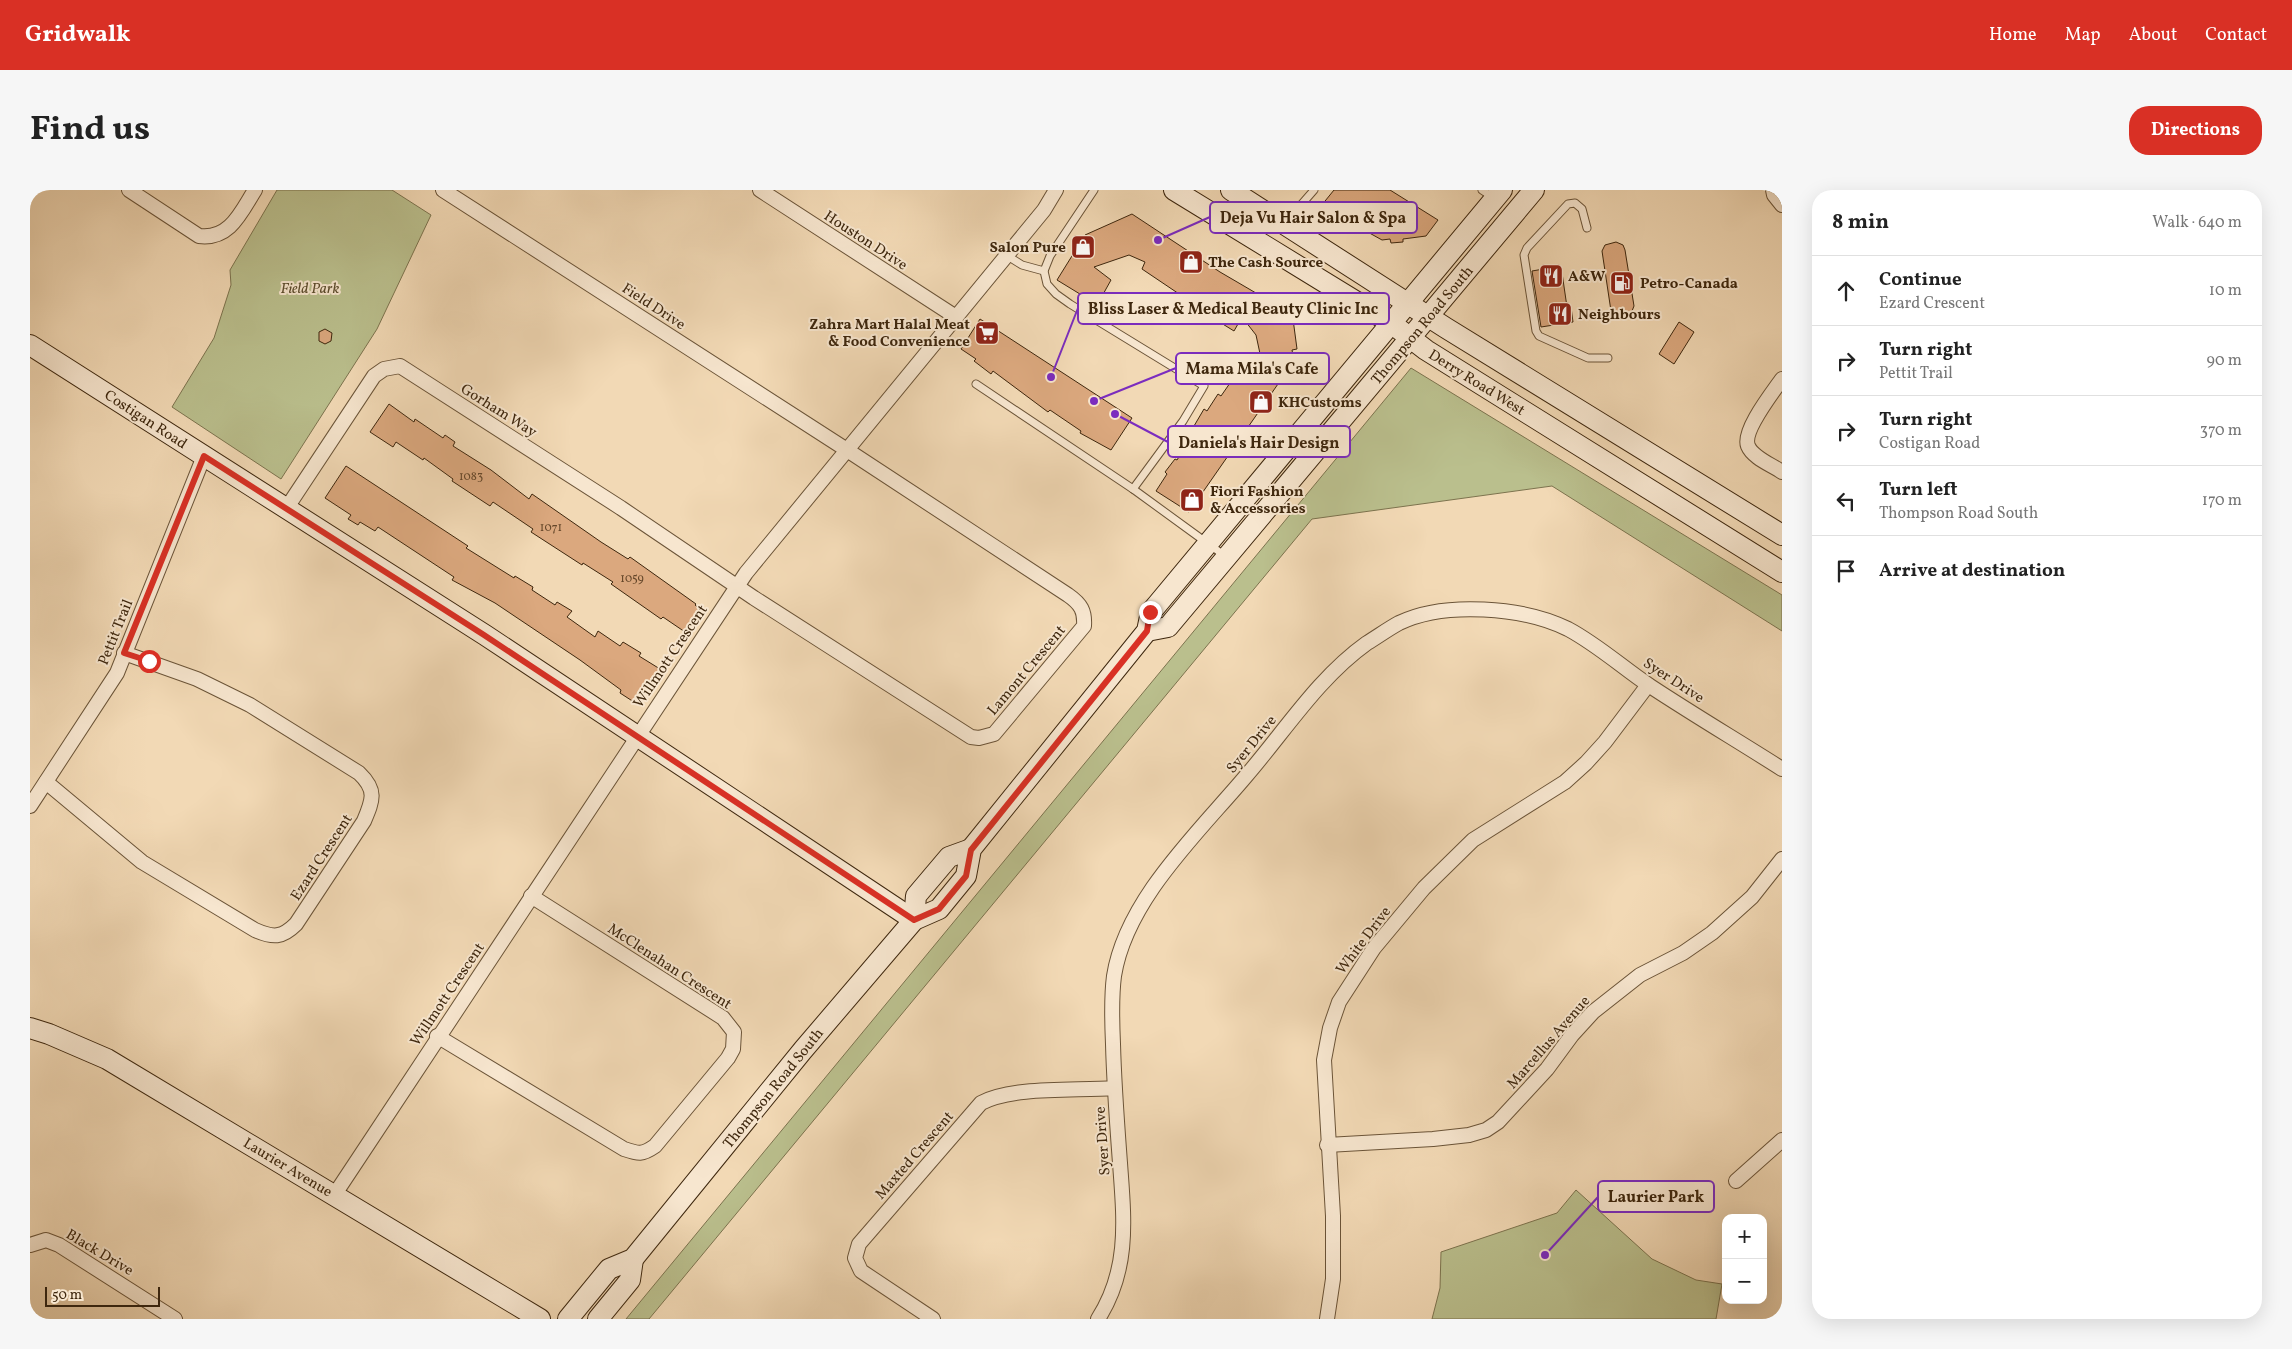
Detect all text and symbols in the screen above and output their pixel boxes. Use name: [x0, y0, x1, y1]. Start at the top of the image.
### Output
text: Gridwalk: [25, 18, 131, 52]
text: Home: [1989, 23, 2037, 48]
text: Map: [2065, 23, 2101, 48]
text: About: [2129, 23, 2177, 48]
text: Contact: [2205, 23, 2267, 48]
text: Find us: [30, 106, 150, 154]
button: Directions: [2129, 106, 2262, 155]
callout: Deja Vu Hair Salon & Spa: [1210, 202, 1417, 233]
street label: Houston Drive: [819, 206, 911, 276]
text: Deja Vu Hair Salon & Spa: [1220, 208, 1406, 230]
text: 8 min: [1832, 208, 1889, 237]
text: Walk · 640 m: [2152, 212, 2242, 234]
shop icon: Salon Pure: [1070, 234, 1096, 260]
place label: Salon Pure: [989, 238, 1066, 259]
shop icon: The Cash Source: [1178, 249, 1204, 275]
place label: The Cash Source: [1208, 253, 1323, 274]
street label: Thompson Road South: [1367, 262, 1479, 390]
restaurant icon: A&W: [1538, 263, 1564, 289]
place label: A&W: [1568, 267, 1605, 288]
text: Continue: [1879, 267, 1962, 293]
fuel station icon: Petro-Canada: [1609, 270, 1635, 296]
place label: Petro-Canada: [1640, 274, 1738, 295]
icon: ahead: [1832, 277, 1860, 305]
park label: Field Park: [281, 279, 339, 300]
street label: Field Drive: [617, 279, 689, 336]
text: 10 m: [2209, 280, 2242, 302]
callout: Bliss Laser & Medical Beauty Clinic Inc: [1078, 293, 1389, 324]
text: Ezard Crescent: [1879, 293, 1985, 315]
text: Bliss Laser & Medical Beauty Clinic Inc: [1088, 299, 1379, 321]
restaurant icon: Neighbours: [1547, 301, 1573, 327]
place label: Neighbours: [1578, 305, 1661, 326]
place label: Zahra Mart Halal Meat & Food Convenience: [809, 315, 970, 353]
supermarket icon: Zahra Mart Halal Meat & Food Convenience: [974, 320, 1000, 346]
text: Turn right: [1879, 337, 1972, 363]
street label: Derry Road West: [1424, 345, 1529, 421]
icon: right: [1832, 347, 1860, 375]
text: 90 m: [2206, 350, 2242, 372]
callout: Mama Mila's Cafe: [1176, 353, 1329, 384]
text: Mama Mila's Cafe: [1185, 359, 1319, 381]
text: Pettit Trail: [1879, 363, 1953, 385]
street label: Gorham Way: [456, 379, 540, 443]
street label: Costigan Road: [100, 386, 191, 455]
shop icon: KHCustoms: [1248, 389, 1274, 415]
place label: KHCustoms: [1278, 393, 1362, 414]
text: Turn right: [1879, 407, 1972, 433]
icon: right: [1832, 417, 1860, 445]
text: 370 m: [2200, 420, 2242, 442]
callout: Daniela's Hair Design: [1168, 426, 1350, 457]
text: Daniela's Hair Design: [1178, 433, 1340, 455]
text: Costigan Road: [1879, 433, 1980, 455]
house number: 1083: [459, 469, 483, 485]
text: Turn left: [1879, 477, 1958, 503]
place label: Fiori Fashion & Accessories: [1210, 482, 1306, 520]
shop icon: Fiori Fashion & Accessories: [1179, 487, 1205, 513]
icon: left: [1832, 487, 1860, 515]
text: 170 m: [2202, 490, 2242, 512]
text: Thompson Road South: [1879, 503, 2038, 525]
house number: 1071: [540, 520, 562, 536]
icon: arrive: [1832, 557, 1860, 585]
text: Arrive at destination: [1879, 558, 2065, 584]
house number: 1059: [620, 571, 644, 587]
street label: Pettit Trail: [94, 597, 139, 669]
street label: Willmott Crescent: [629, 601, 714, 713]
route end: [1139, 601, 1162, 624]
street label: Lamont Crescent: [983, 621, 1071, 721]
route start: [138, 650, 161, 673]
street label: Syer Drive: [1638, 654, 1708, 709]
street label: Syer Drive: [1222, 711, 1282, 778]
street label: Ezard Crescent: [286, 810, 358, 905]
street label: White Drive: [1332, 903, 1397, 979]
street label: McClenahan Crescent: [603, 919, 735, 1015]
street label: Willmott Crescent: [406, 939, 491, 1051]
street label: Marcellus Avenue: [1503, 992, 1596, 1094]
street label: Thompson Road South: [719, 1024, 829, 1154]
street label: Syer Drive: [1091, 1106, 1116, 1176]
street label: Maxted Crescent: [871, 1107, 959, 1205]
street label: Laurier Avenue: [239, 1133, 336, 1203]
callout: Laurier Park: [1598, 1181, 1714, 1212]
text: Laurier Park: [1608, 1187, 1704, 1209]
map controls: [1722, 1214, 1767, 1304]
button: +: [1722, 1214, 1767, 1259]
street label: Black Drive: [61, 1225, 137, 1282]
button: −: [1722, 1259, 1767, 1304]
scale bar: [45, 1284, 160, 1307]
text: 50 m: [52, 1286, 82, 1305]

